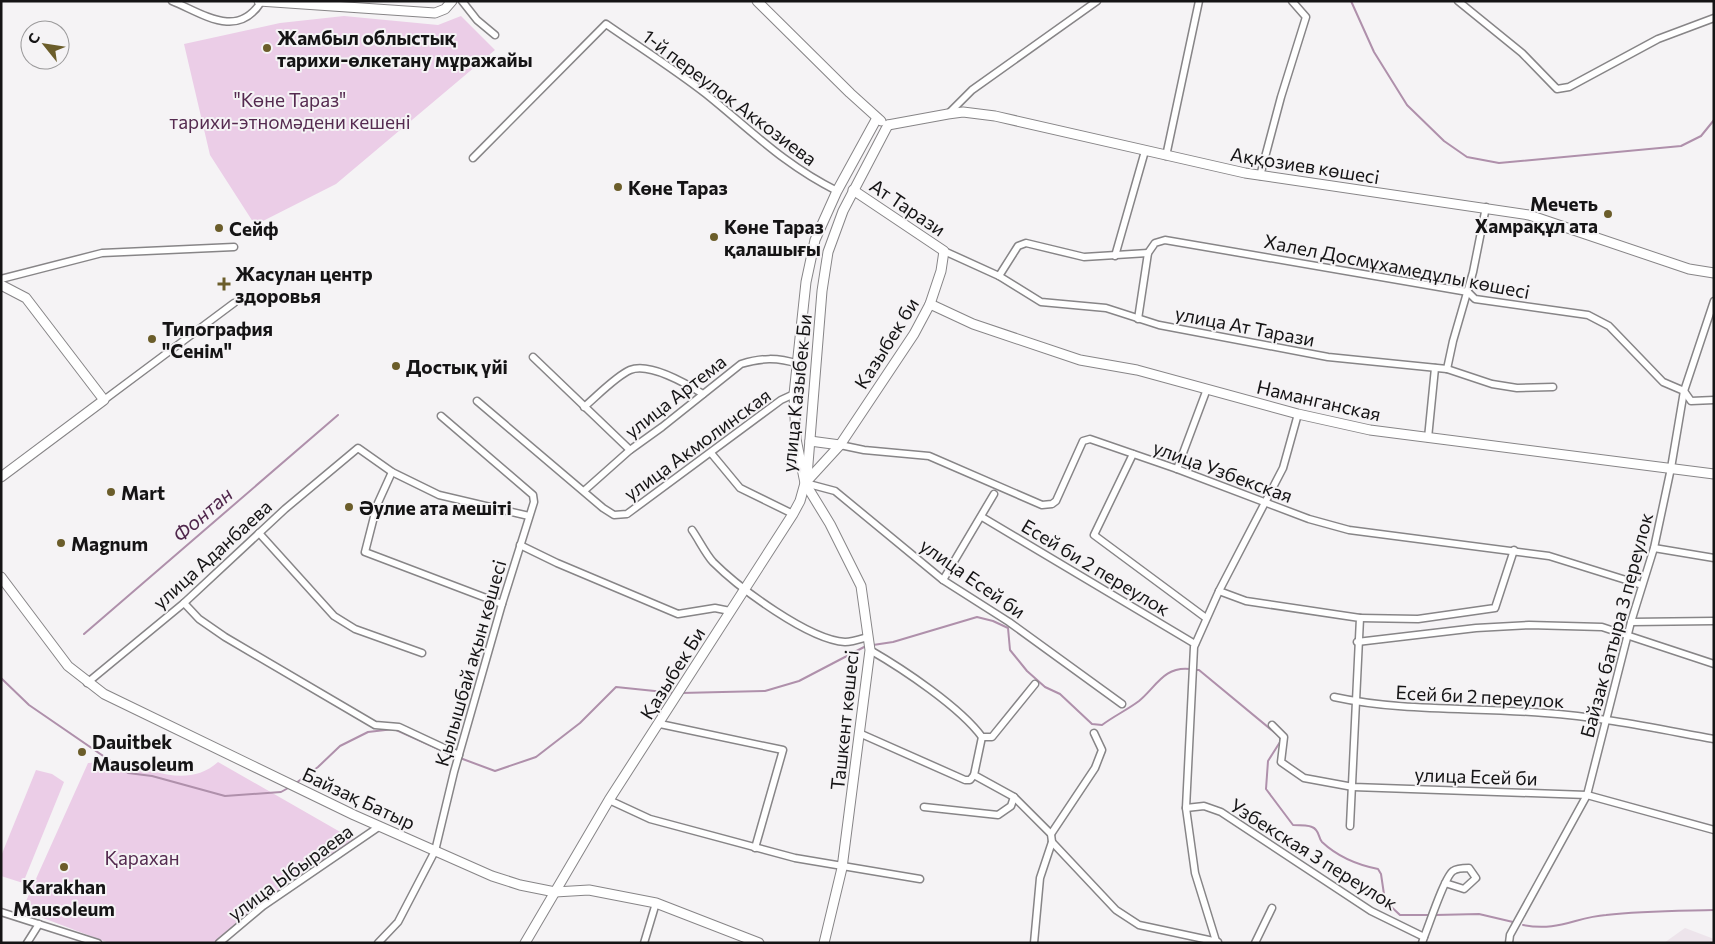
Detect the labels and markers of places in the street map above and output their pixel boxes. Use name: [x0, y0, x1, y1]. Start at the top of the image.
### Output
place label: Жамбыл облыстық тарихи-өлкетану мұражайы: [277, 26, 533, 71]
marker: Жамбыл облыстық тарихи-өлкетану мұражайы: [261, 42, 273, 54]
place label: Көне Тараз: [628, 176, 728, 199]
marker: Көне Тараз: [612, 181, 624, 193]
place label: Мечеть Хамрақұл ата: [1475, 192, 1598, 237]
marker: Мечеть Хамрақұл ата: [1602, 208, 1614, 220]
place label: Көне Тараз қалашығы: [724, 215, 824, 260]
place label: Сейф: [229, 217, 279, 240]
marker: Сейф: [213, 222, 225, 234]
marker: Көне Тараз қалашығы: [708, 231, 720, 243]
place label: Жасулан центр здоровья: [235, 262, 373, 307]
marker: Жасулан центр здоровья: [217, 277, 231, 291]
place label: Типография "Сенім": [162, 317, 273, 362]
marker: Типография "Сенім": [146, 333, 158, 345]
place label: Достық үйі: [406, 355, 508, 378]
marker: Достық үйі: [390, 360, 402, 372]
place label: Mart: [121, 481, 165, 504]
marker: Mart: [105, 486, 117, 498]
place label: Әулие ата мешіті: [359, 496, 512, 519]
marker: Әулие ата мешіті: [343, 501, 355, 513]
place label: Magnum: [71, 532, 148, 555]
marker: Magnum: [55, 537, 67, 549]
place label: Dauitbek Mausoleum: [92, 730, 194, 775]
marker: Dauitbek Mausoleum: [76, 746, 88, 758]
marker: Karakhan Mausoleum: [58, 861, 70, 873]
place label: Karakhan Mausoleum: [13, 875, 115, 920]

